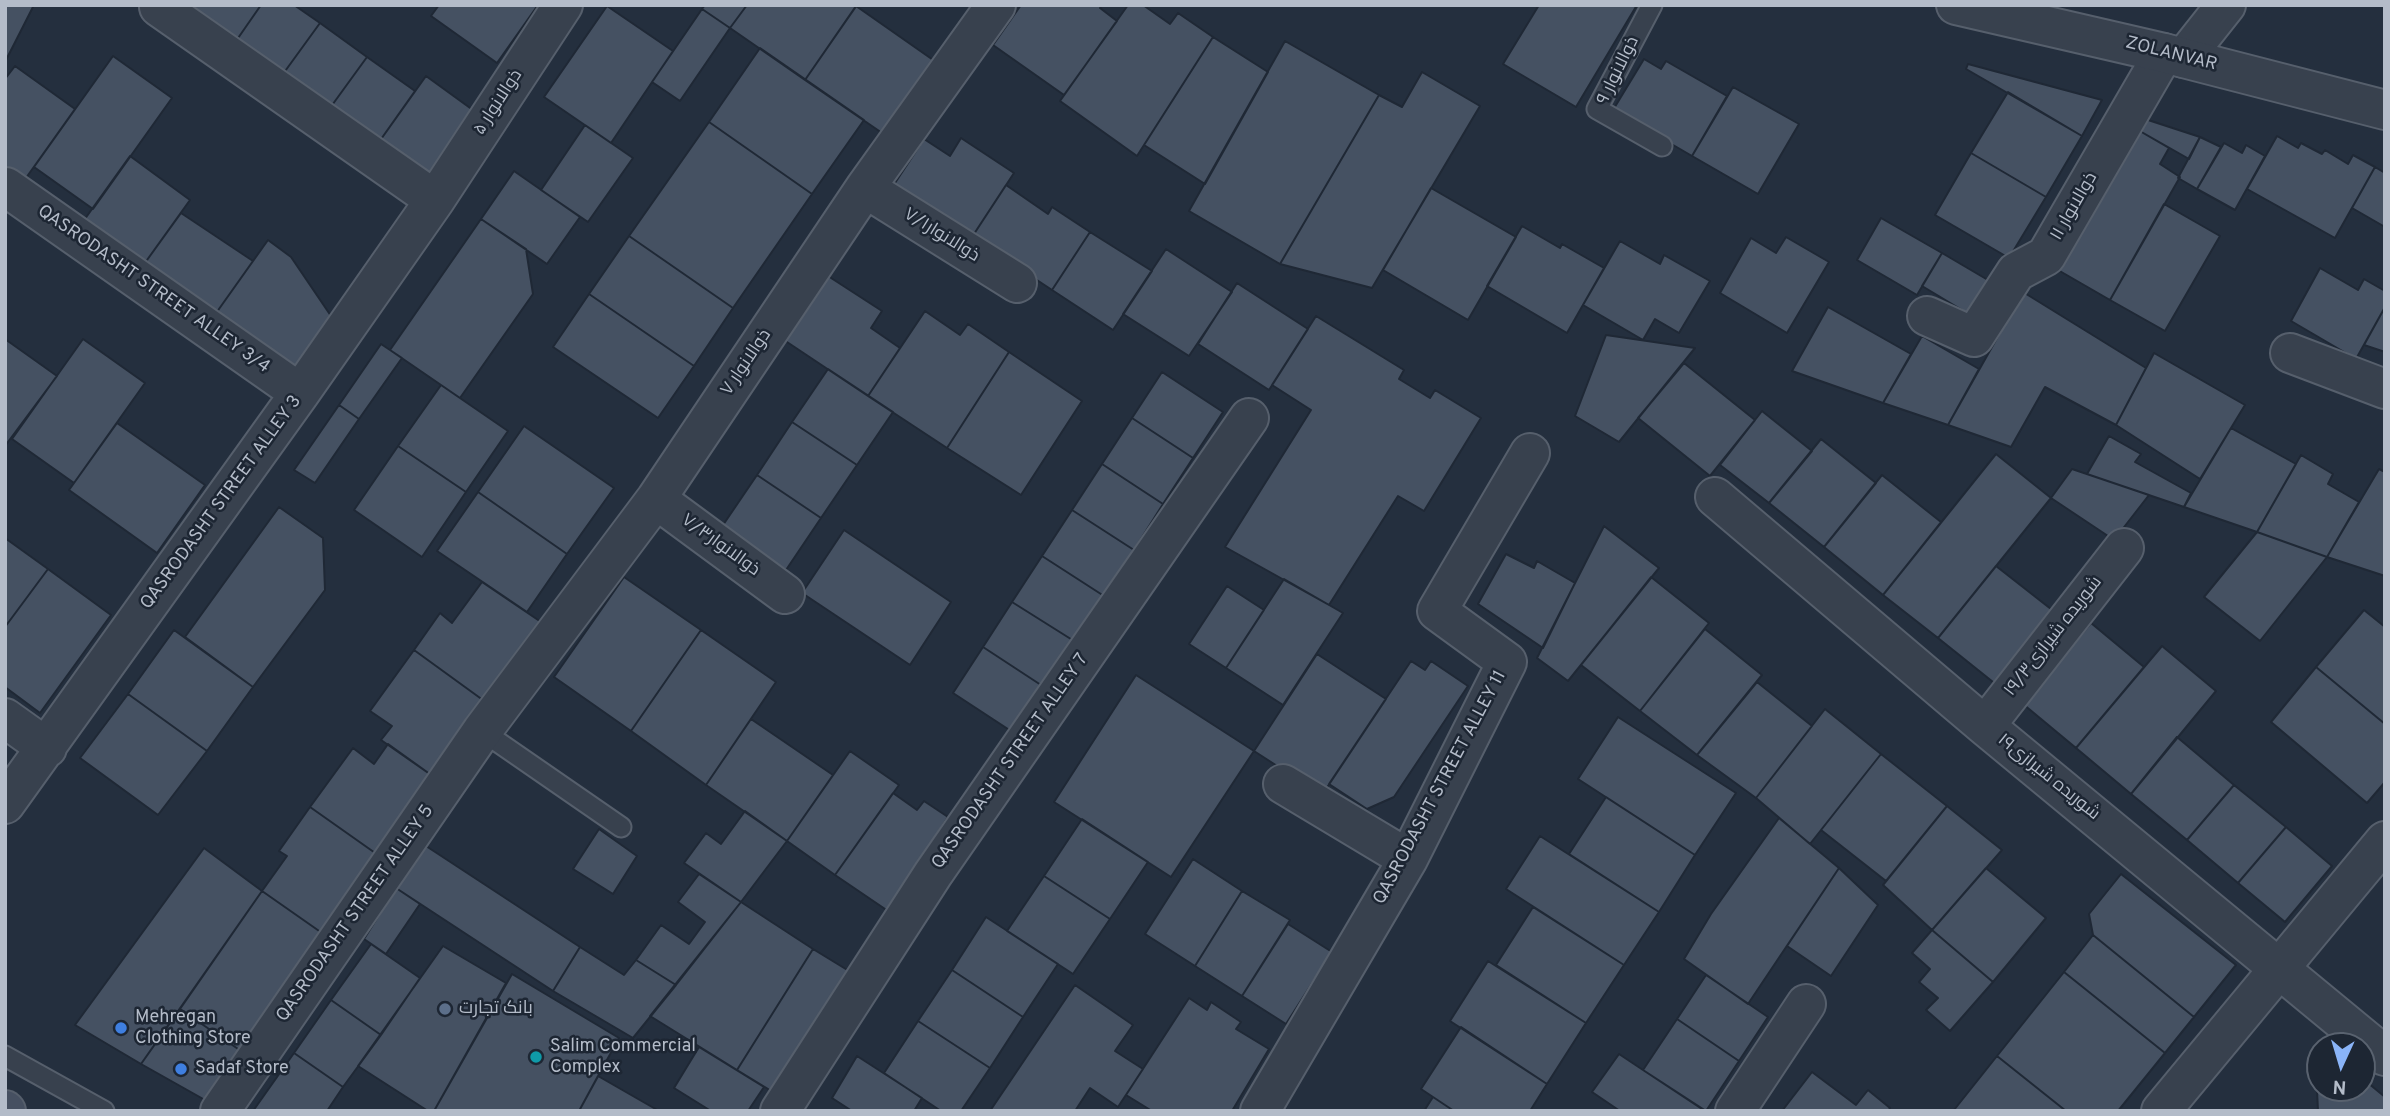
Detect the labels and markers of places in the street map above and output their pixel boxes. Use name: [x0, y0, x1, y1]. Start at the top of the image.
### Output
place label: بانک تجارت: [459, 998, 533, 1020]
marker: بانک تجارت: [437, 1001, 453, 1017]
place label: Mehregan Clothing Store: [135, 1007, 251, 1050]
marker: Mehregan Clothing Store: [113, 1020, 129, 1036]
place label: Salim Commercial Complex: [550, 1036, 696, 1078]
marker: Salim Commercial Complex: [528, 1049, 544, 1065]
place label: Sadaf Store: [195, 1058, 289, 1080]
marker: Sadaf Store: [173, 1061, 189, 1077]

